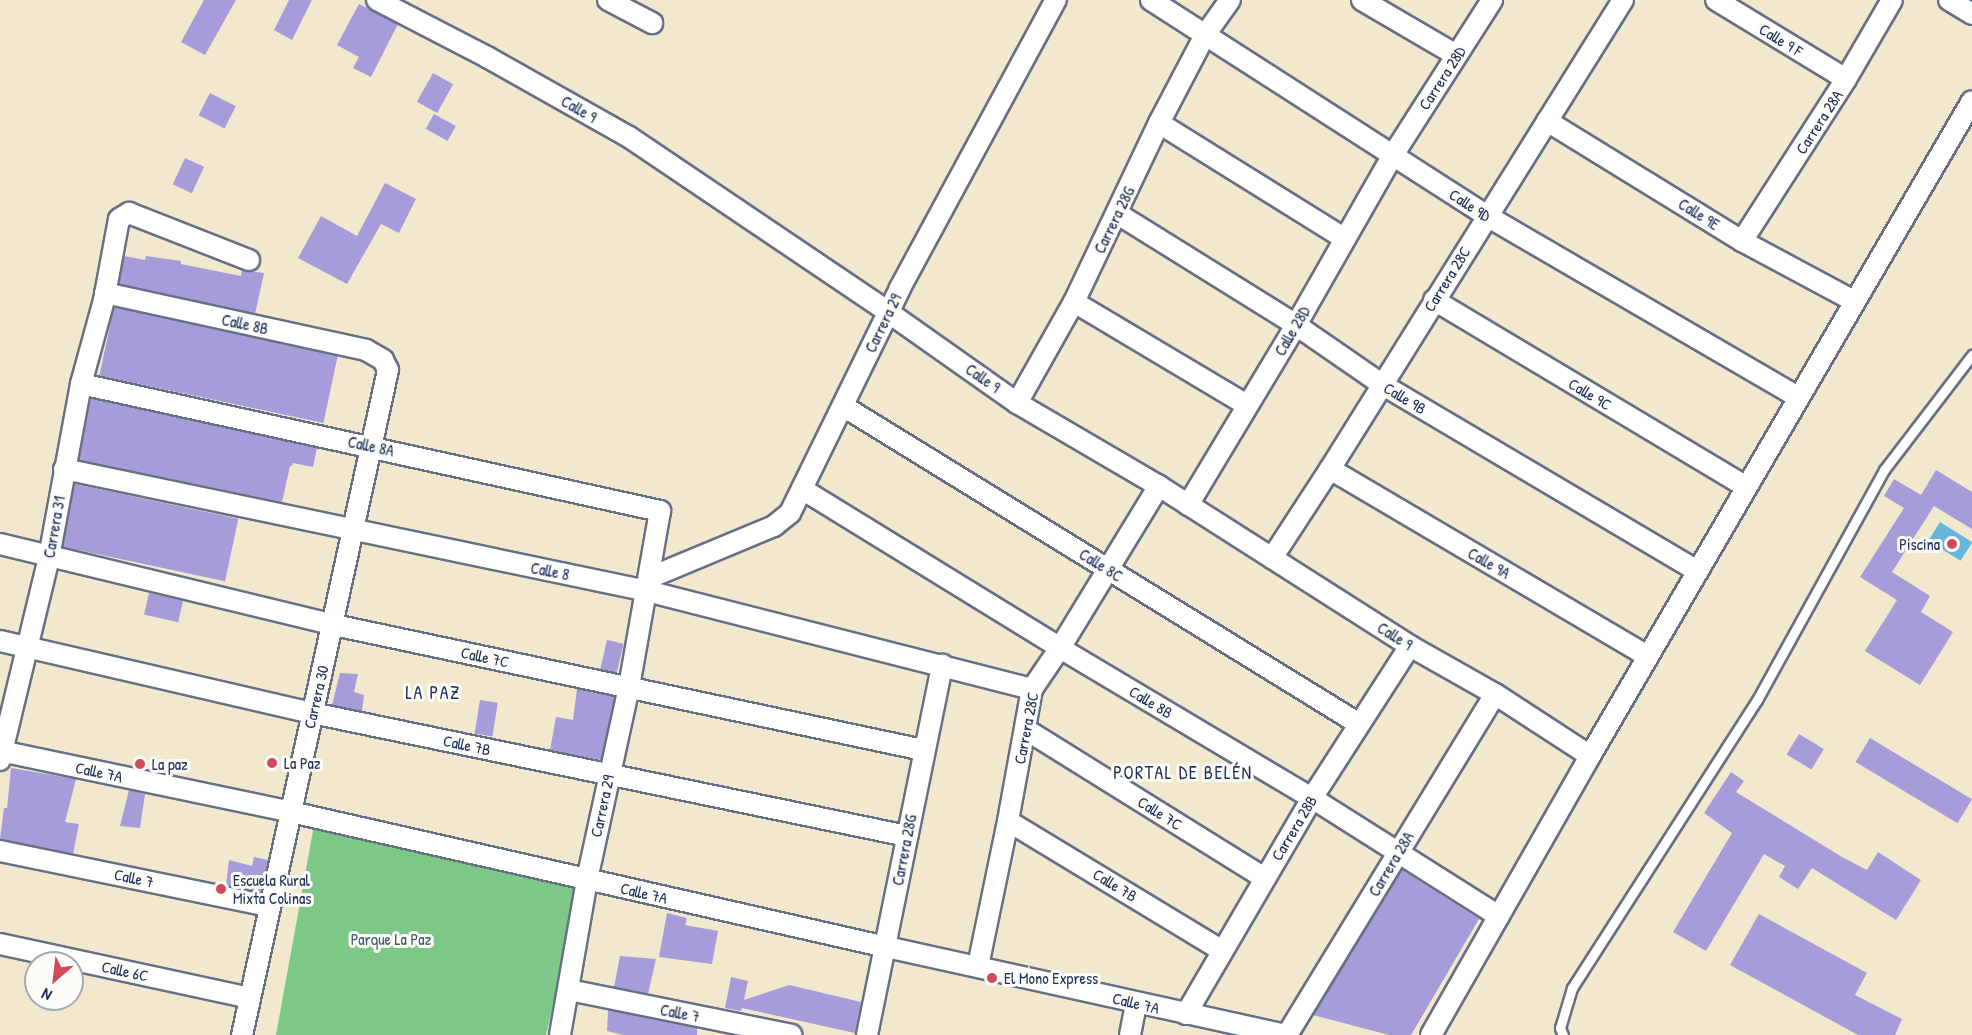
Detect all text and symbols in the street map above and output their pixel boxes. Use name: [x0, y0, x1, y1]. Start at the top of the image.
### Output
street label: Calle 9 F: [1756, 19, 1806, 61]
street label: Carrera 28D: [1414, 43, 1470, 113]
street label: Carrera 28A: [1791, 87, 1847, 157]
street label: Calle 9: [558, 91, 600, 127]
street label: Carrera 28G: [1090, 183, 1138, 257]
street label: Calle 9D: [1446, 185, 1494, 225]
street label: Calle 9E: [1675, 194, 1723, 234]
street label: Carrera 28C: [1420, 243, 1474, 315]
street label: Carrera 29: [861, 290, 905, 356]
street label: Calle 28D: [1270, 303, 1314, 359]
street label: Calle 8B: [220, 310, 270, 338]
street label: Calle 9: [962, 359, 1004, 397]
street label: Calle 9C: [1565, 374, 1615, 414]
street label: Calle 9B: [1380, 378, 1430, 418]
street label: Calle 8A: [346, 432, 396, 460]
street label: Carrera 31: [39, 494, 69, 560]
place label: Piscina: [1899, 534, 1940, 554]
marker: Piscina: [1945, 537, 1959, 551]
street label: Calle 9A: [1464, 543, 1514, 583]
street label: Calle 8C: [1076, 544, 1126, 586]
street label: Calle 8: [529, 558, 571, 584]
street label: Calle 9: [1374, 618, 1416, 654]
street label: Calle 7C: [459, 643, 511, 671]
street label: Carrera 30: [299, 664, 333, 730]
district label: LA PAZ: [405, 682, 461, 704]
street label: Calle 8B: [1126, 682, 1176, 722]
street label: Carrera 28C: [1010, 690, 1042, 766]
street label: Calle 7B: [442, 731, 492, 759]
place label: La Paz: [284, 753, 321, 773]
place label: La paz: [152, 754, 188, 774]
marker: La Paz: [265, 756, 279, 770]
marker: La paz: [133, 757, 147, 771]
street label: Calle 7A: [74, 758, 124, 786]
district label: PORTAL DE BELÉN: [1113, 762, 1253, 784]
street label: Carrera 29: [586, 773, 618, 839]
street label: Calle 7C: [1134, 792, 1186, 834]
street label: Carrera 28B: [1267, 792, 1321, 864]
street label: Carrera 28G: [888, 813, 920, 887]
street label: Carrera 28A: [1364, 828, 1418, 900]
street label: Calle 7: [112, 864, 156, 892]
street label: Calle 7B: [1089, 864, 1141, 906]
place label: Escuela Rural Mixta Colinas: [233, 870, 311, 908]
street label: Calle 7A: [619, 878, 669, 908]
marker: Escuela Rural Mixta Colinas: [214, 882, 228, 896]
park label: Parque La Paz: [351, 929, 431, 949]
north arrow: [24, 951, 84, 1011]
street label: Calle 6C: [100, 957, 150, 985]
place label: El Mono Express: [1004, 968, 1098, 988]
marker: El Mono Express: [985, 971, 999, 985]
text: N: [38, 983, 55, 1007]
street label: Calle 7A: [1111, 988, 1161, 1018]
street label: Calle 7: [659, 1000, 701, 1026]

